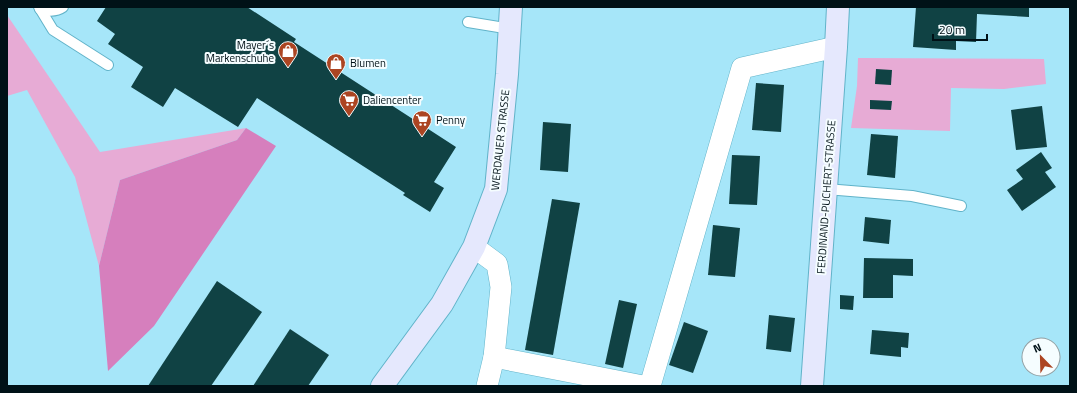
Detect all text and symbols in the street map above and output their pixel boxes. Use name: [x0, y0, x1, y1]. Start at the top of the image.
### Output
scale bar: [933, 16, 987, 42]
text: 20 m: [939, 20, 965, 39]
place label: Mayer´s Markenschuhe: [206, 37, 274, 66]
shop icon: Mayer´s Markenschuhe: [277, 40, 299, 68]
shop icon: Blumen: [325, 52, 347, 80]
place label: Blumen: [350, 55, 386, 71]
supermarket icon: Daliencenter: [338, 89, 360, 117]
street label: WERDAUER STRASSE: [487, 89, 513, 191]
place label: Daliencenter: [363, 92, 422, 108]
supermarket icon: Penny: [411, 109, 433, 137]
place label: Penny: [436, 112, 466, 128]
street label: FERDINAND-PUCHERT-STRASSE: [813, 120, 839, 274]
north arrow: [1021, 337, 1061, 377]
text: N: [1030, 339, 1044, 357]

